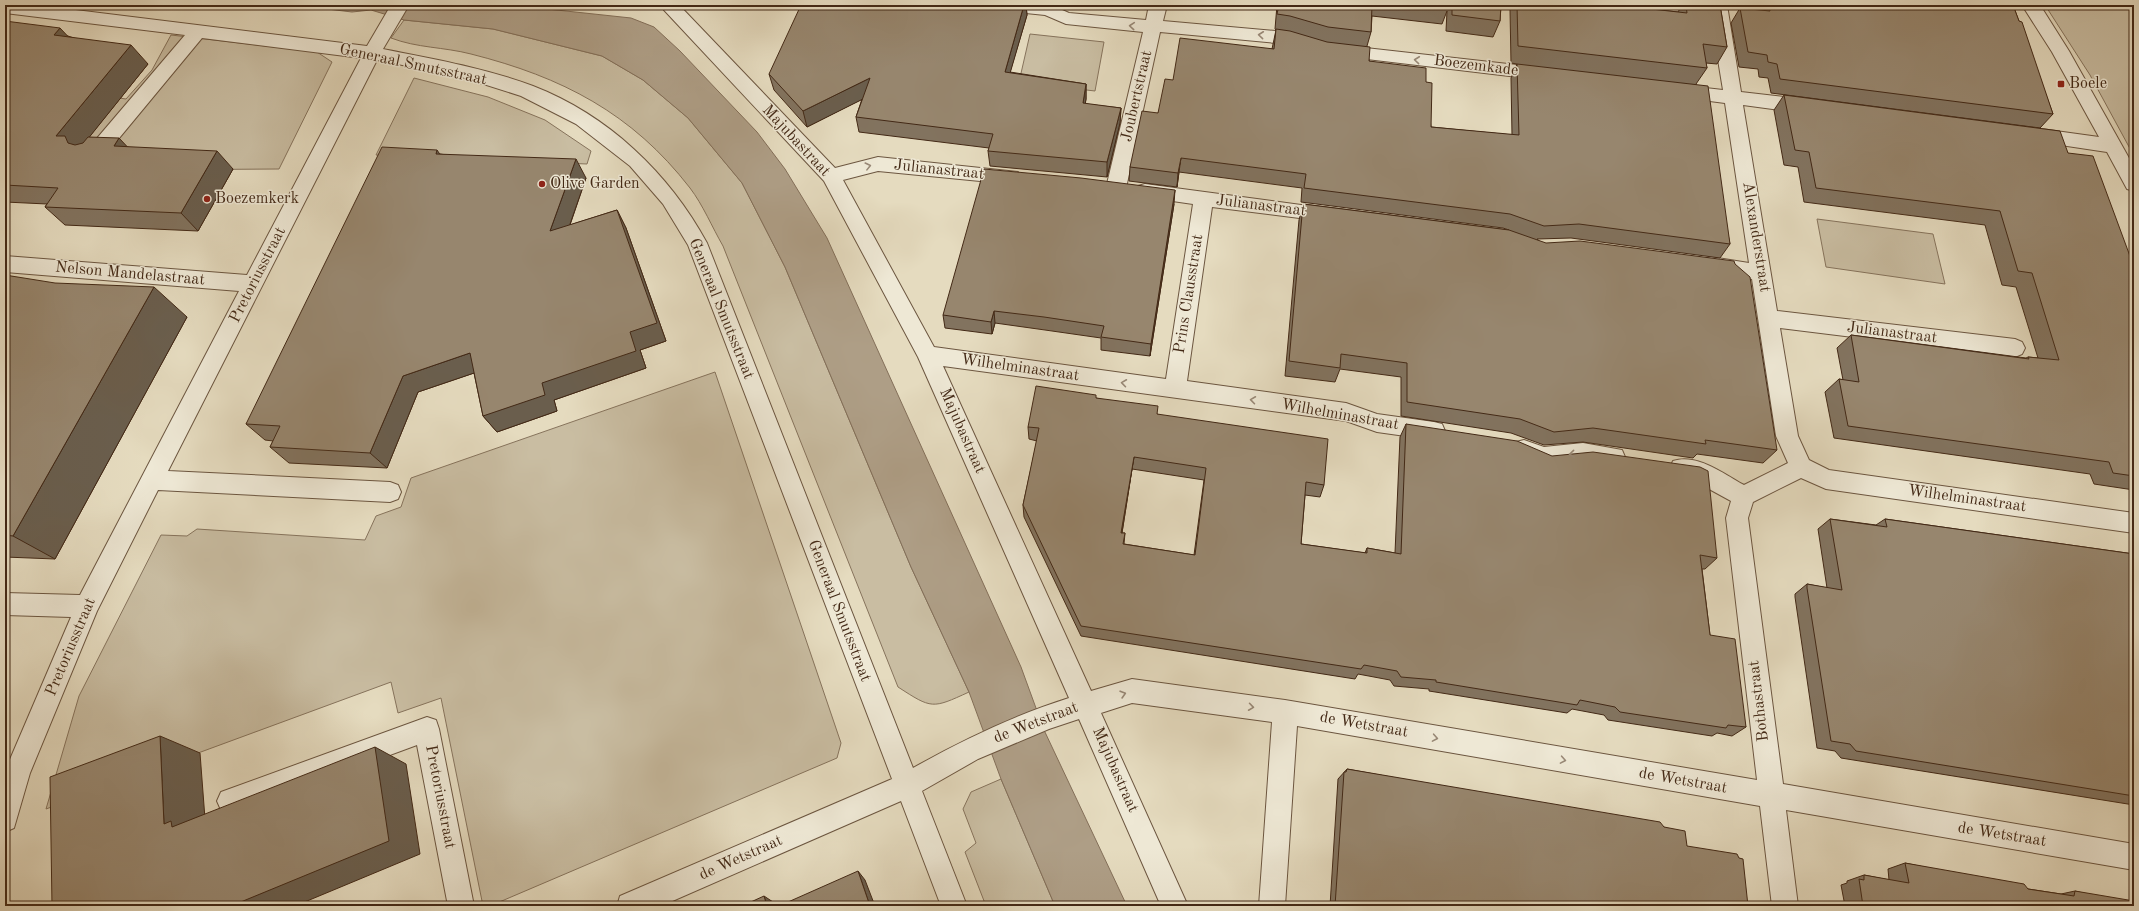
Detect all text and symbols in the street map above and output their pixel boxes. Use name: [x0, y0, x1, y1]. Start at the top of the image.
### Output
one-way arrow: [1129, 21, 1135, 30]
one-way arrow: [1258, 31, 1264, 40]
street label: Generaal Smutsstraat: [338, 42, 489, 89]
street label: Joubertstraat: [1119, 48, 1155, 143]
street label: Boezemkade: [1433, 53, 1519, 79]
one-way arrow: [1414, 55, 1420, 64]
place label: Boele: [2069, 76, 2107, 92]
marker: Boele: [2056, 79, 2066, 89]
street label: Majubastraat: [759, 102, 833, 180]
street label: Julianastraat: [893, 157, 985, 183]
one-way arrow: [865, 162, 872, 171]
place label: Olive Garden: [550, 176, 640, 192]
marker: Olive Garden: [537, 179, 547, 189]
street label: Alexanderstraat: [1739, 181, 1773, 294]
place label: Boezemkerk: [215, 191, 299, 207]
street label: Julianastraat: [1215, 193, 1307, 220]
marker: Boezemkerk: [202, 194, 212, 204]
street label: Pretoriusstraat: [227, 224, 289, 326]
street label: Prins Clausstraat: [1172, 233, 1206, 355]
street label: Generaal Smutsstraat: [685, 236, 757, 382]
street label: Nelson Mandelastraat: [54, 259, 206, 289]
street label: Julianastraat: [1846, 320, 1938, 347]
street label: Wilhelminastraat: [960, 352, 1081, 384]
one-way arrow: [1121, 378, 1127, 387]
street label: Majubastraat: [936, 386, 988, 476]
one-way arrow: [1250, 396, 1256, 405]
street label: Wilhelminastraat: [1280, 397, 1401, 433]
one-way arrow: [1569, 449, 1575, 458]
street label: Wilhelminastraat: [1907, 483, 2028, 515]
street label: Generaal Smutsstraat: [805, 538, 874, 684]
street label: Pretoriusstraat: [43, 595, 99, 699]
street label: Bothastraat: [1746, 659, 1772, 743]
one-way arrow: [1119, 690, 1126, 699]
street label: de Wetstraat: [991, 699, 1081, 746]
one-way arrow: [1248, 702, 1254, 711]
street label: de Wetstraat: [1319, 709, 1410, 741]
street label: Majubastraat: [1089, 725, 1141, 815]
one-way arrow: [1431, 733, 1438, 741]
street label: Pretoriusstraat: [422, 744, 458, 851]
one-way arrow: [1560, 755, 1566, 764]
street label: de Wetstraat: [1638, 765, 1729, 797]
street label: de Wetstraat: [1957, 820, 2048, 850]
street label: de Wetstraat: [697, 832, 785, 883]

